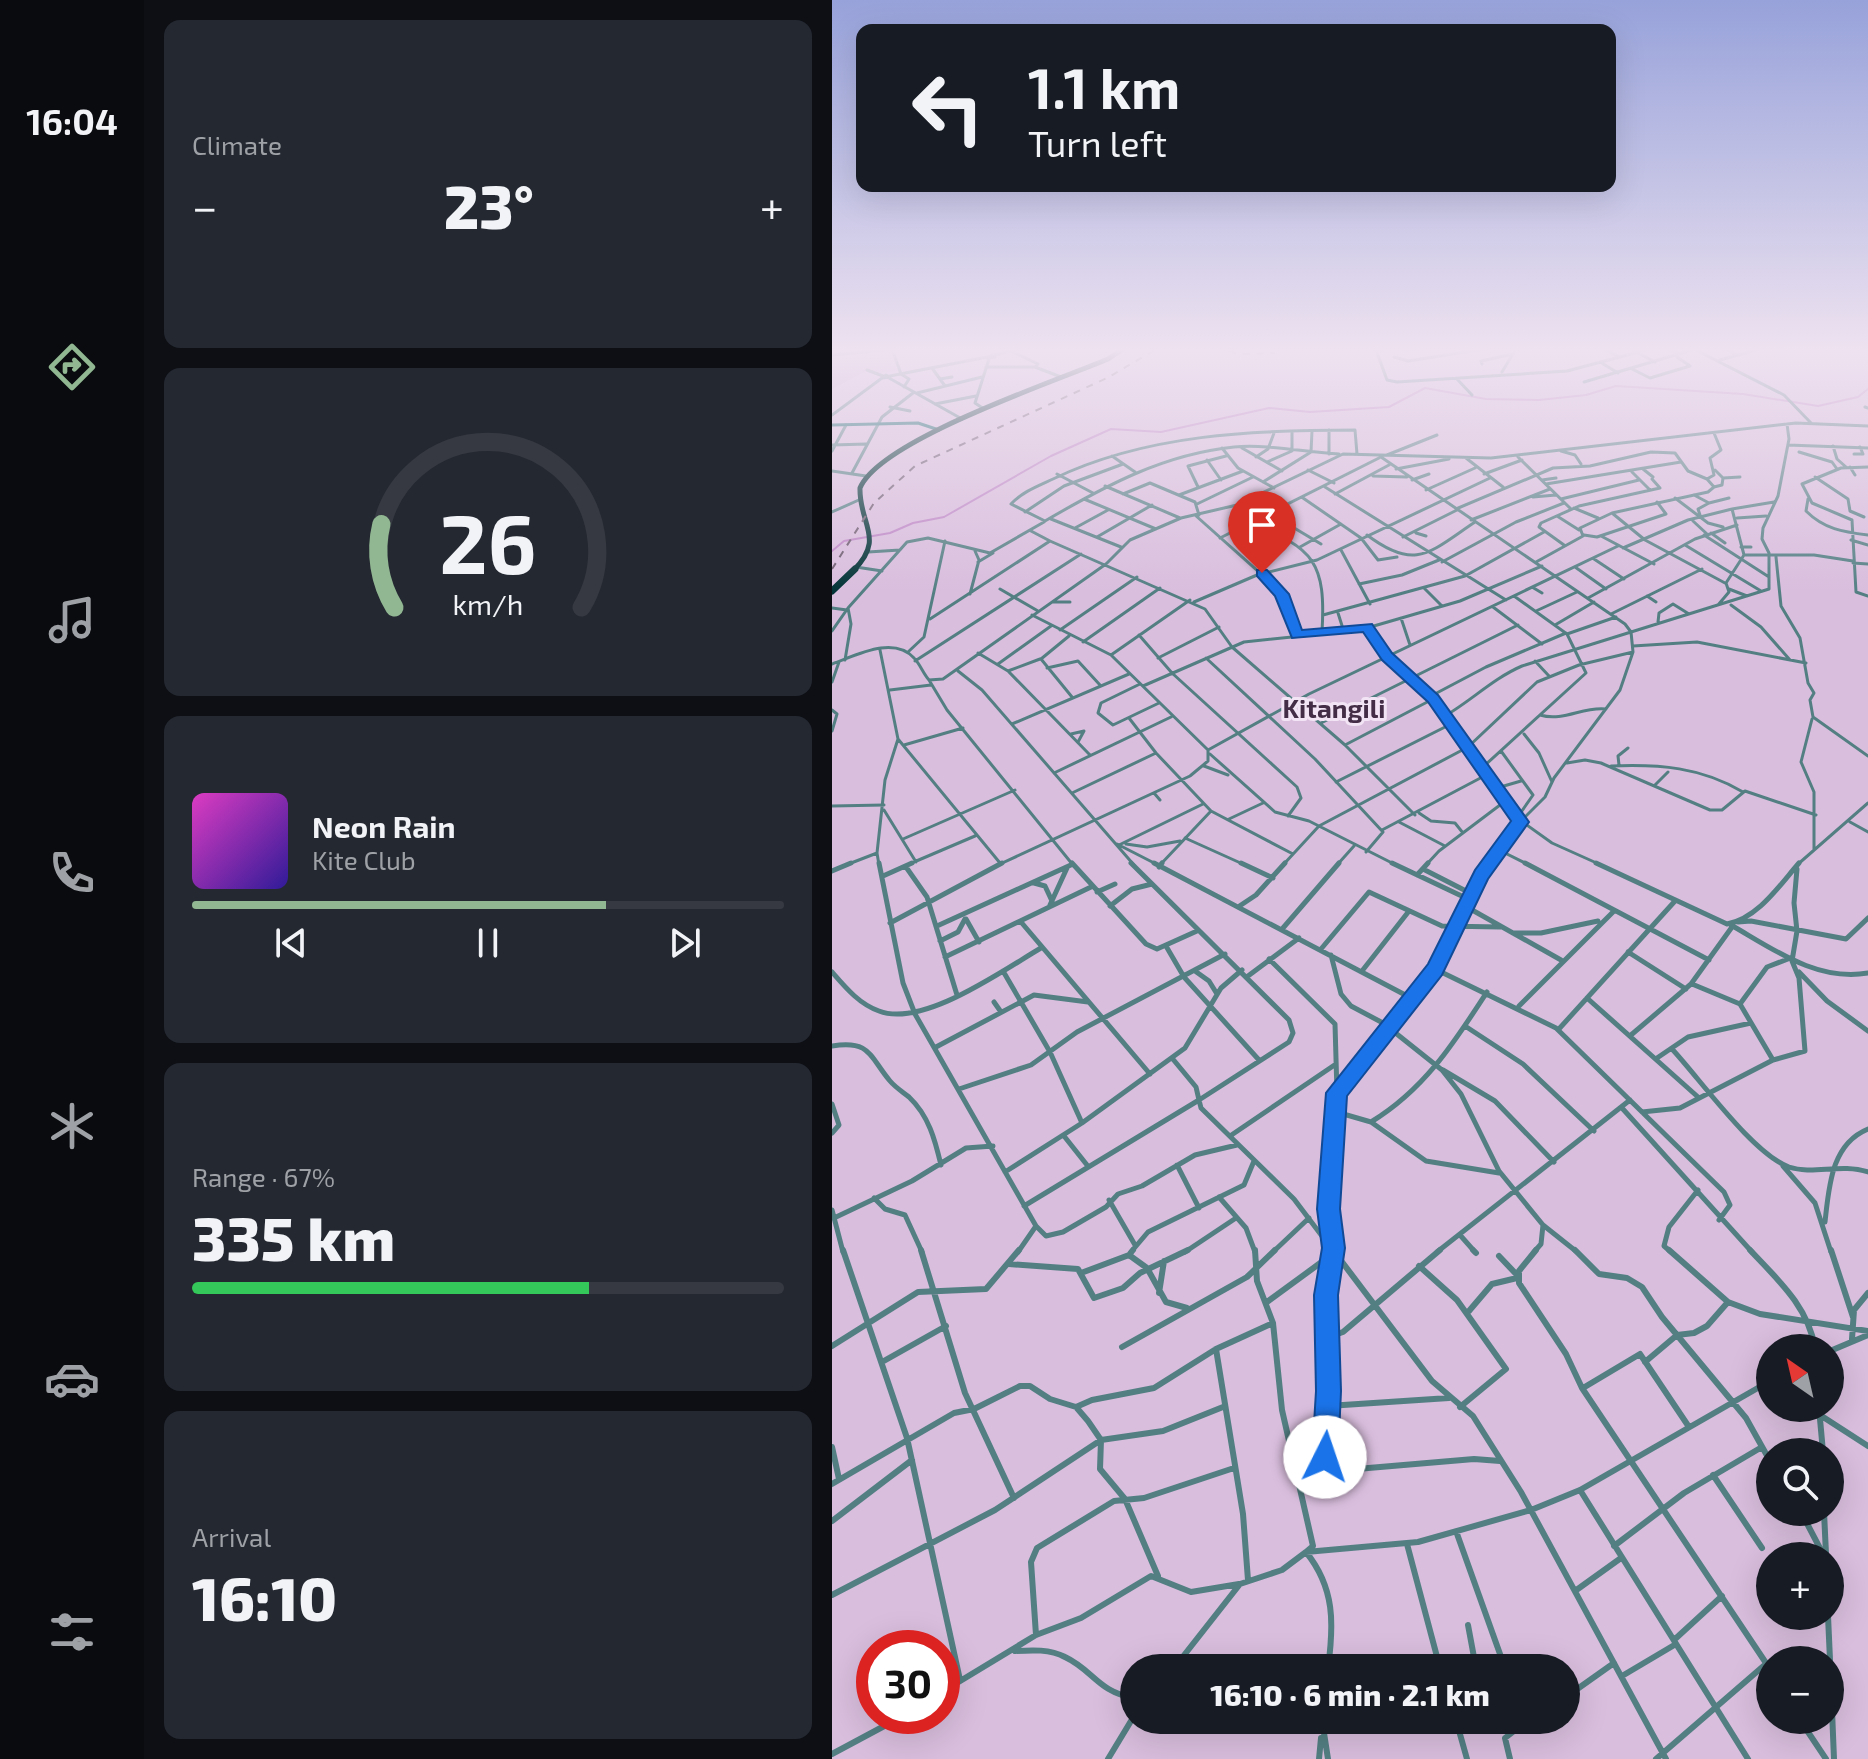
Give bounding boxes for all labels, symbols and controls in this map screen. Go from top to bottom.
text: 1.1 km [1028,53,1180,120]
icon: left [896,56,1000,160]
text: 16:04 [26,99,118,142]
text: Turn left [1028,121,1167,164]
text: Climate [192,129,282,160]
text: 23° [444,169,534,241]
text: − [192,179,218,232]
text: + [760,179,784,232]
icon: directions [44,339,100,395]
text: 26 [439,490,537,590]
pin [1228,491,1296,573]
icon: arrive [1240,503,1284,547]
text: km/h [453,586,523,621]
icon: music [44,592,100,648]
district label: Kitangili [1283,692,1385,723]
text: Neon Rain [312,808,456,844]
text: Kite Club [312,844,416,875]
icon: phone [44,845,100,901]
icon: previous [269,921,313,965]
icon: pause [466,921,510,965]
icon: next [663,921,707,965]
icon: climate [44,1098,100,1154]
text: Range · 67% [192,1161,335,1192]
text: 335 km [192,1201,395,1273]
north arrow [1756,1334,1844,1422]
map controls [1756,1334,1844,1734]
icon: car [44,1351,100,1407]
position arrow [1283,1415,1367,1499]
button: search [1756,1438,1844,1526]
text: Arrival [192,1521,271,1552]
button: + [1756,1542,1844,1630]
text: 16:10 [192,1561,337,1633]
icon: filters [44,1604,100,1660]
speed limit sign: 30 [856,1630,960,1734]
button: − [1756,1646,1844,1734]
text: 16:10 · 6 min · 2.1 km [1210,1676,1490,1712]

